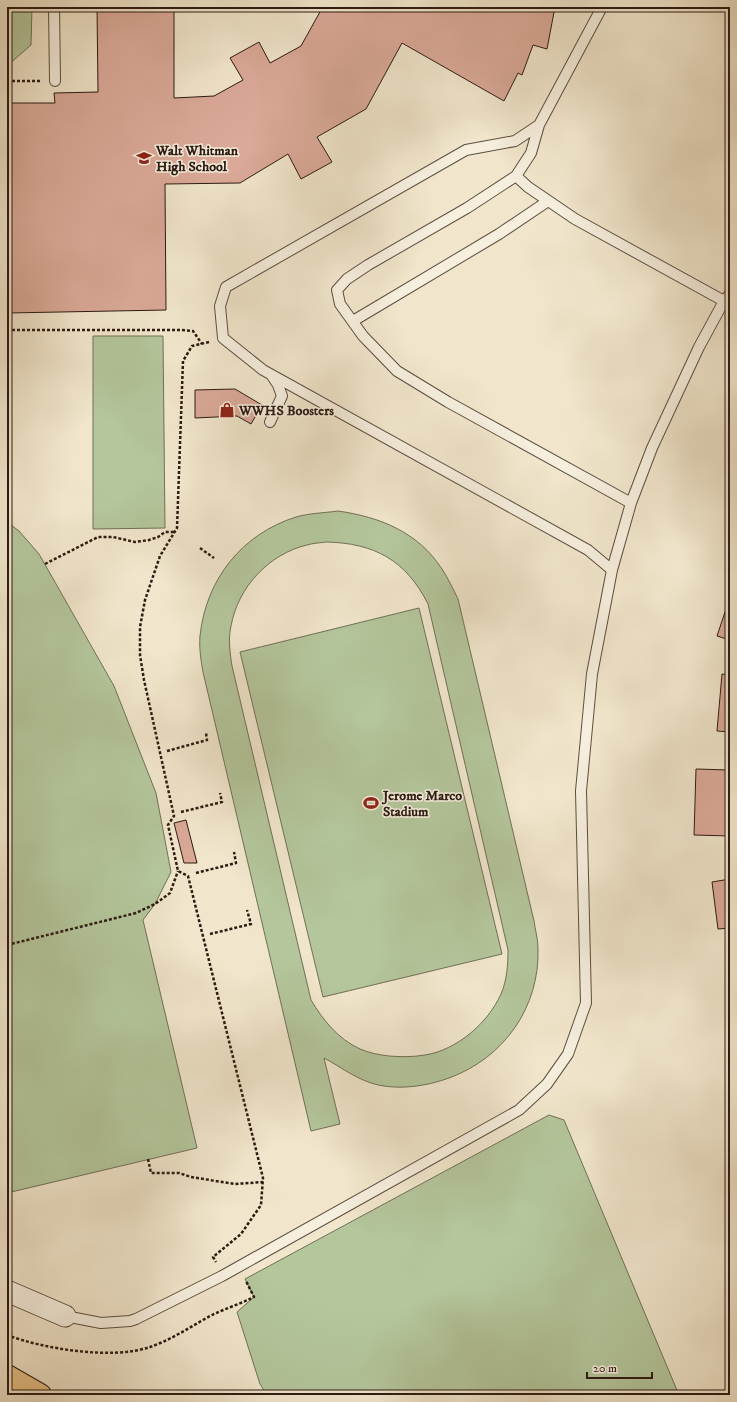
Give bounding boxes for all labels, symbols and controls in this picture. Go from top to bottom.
place label: Walt Whitman High School [155,142,239,176]
school or university icon: Walt Whitman High School [135,149,153,167]
shop icon: WWHS Boosters [218,401,236,419]
place label: WWHS Boosters [238,402,334,420]
place label: Jerome Marco Stadium [381,787,462,821]
sports icon: Jerome Marco Stadium [362,794,380,812]
scale bar [587,1354,652,1380]
text: 20 m [593,1361,617,1376]

